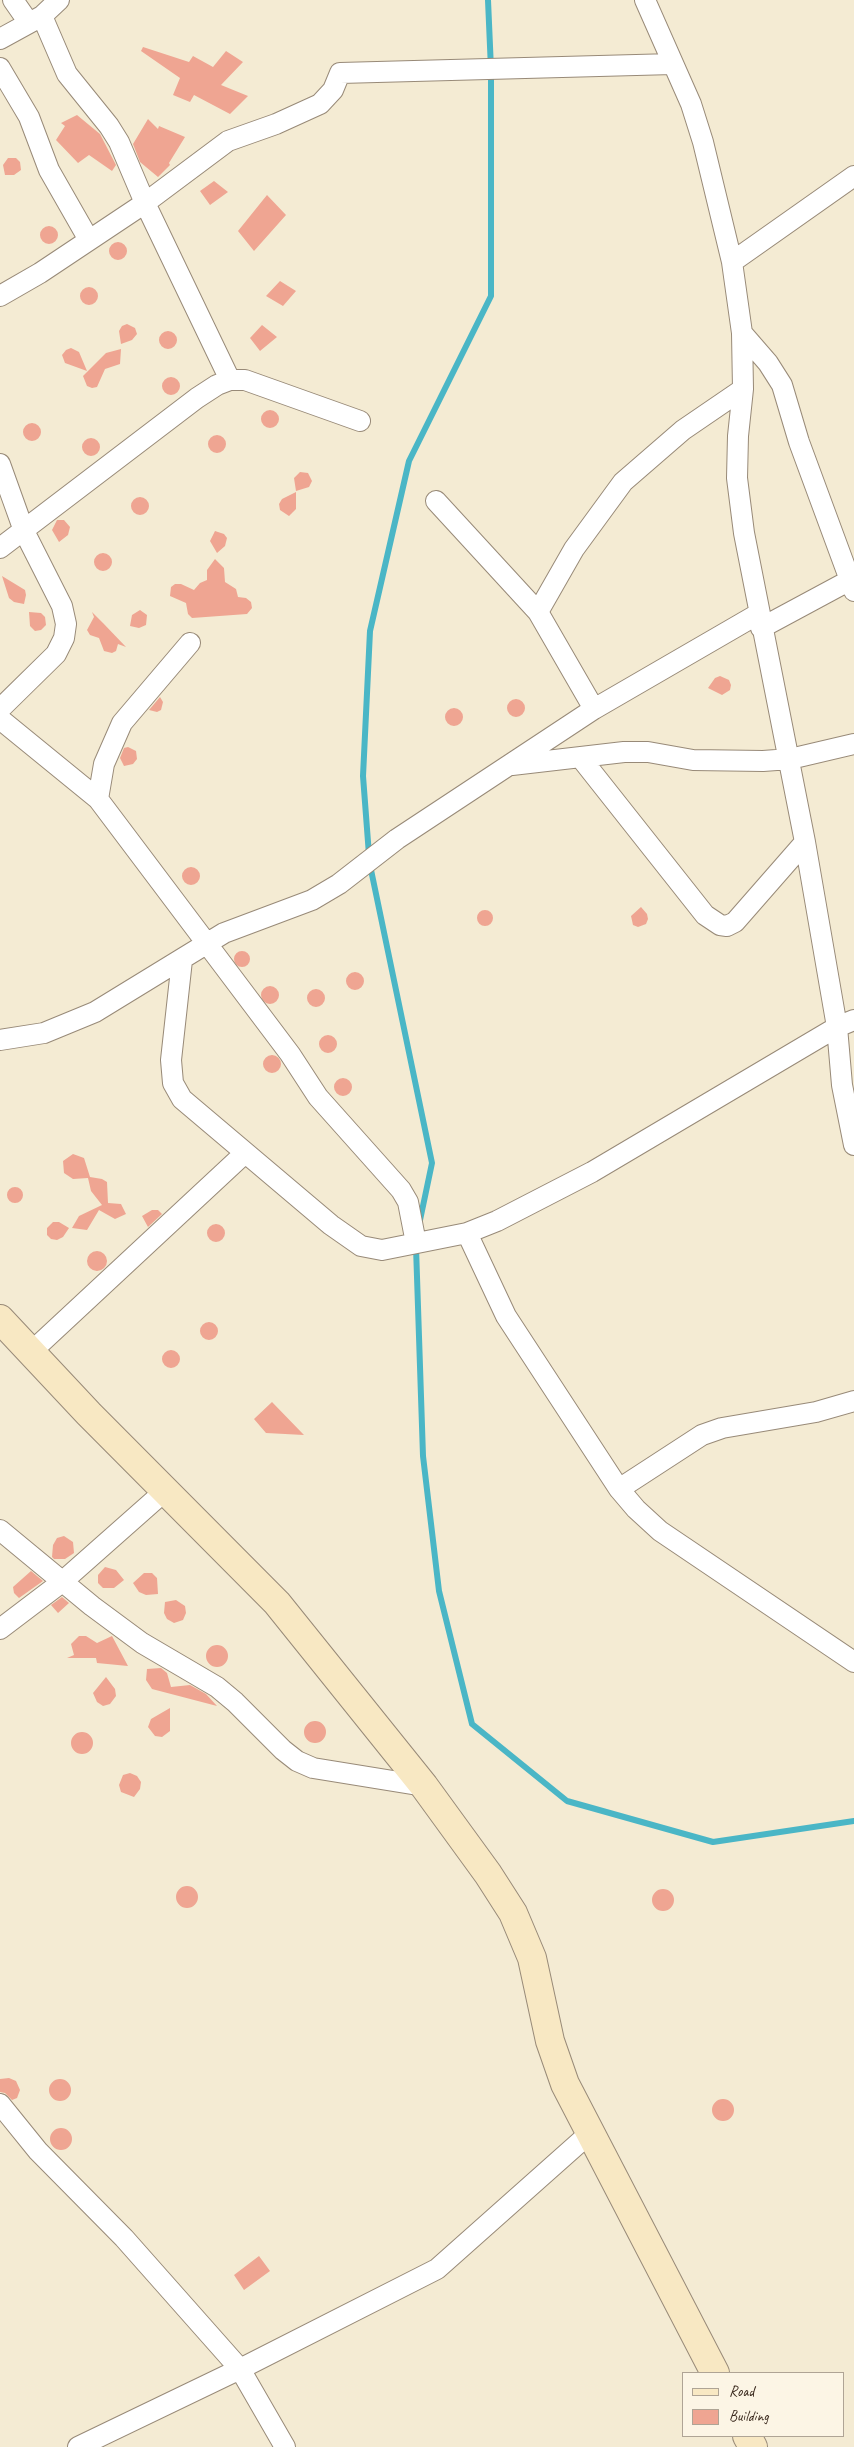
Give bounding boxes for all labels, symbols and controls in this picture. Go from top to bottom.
legend [682,2372,844,2437]
text: Road [729,2382,754,2401]
text: Building [729,2407,768,2426]

